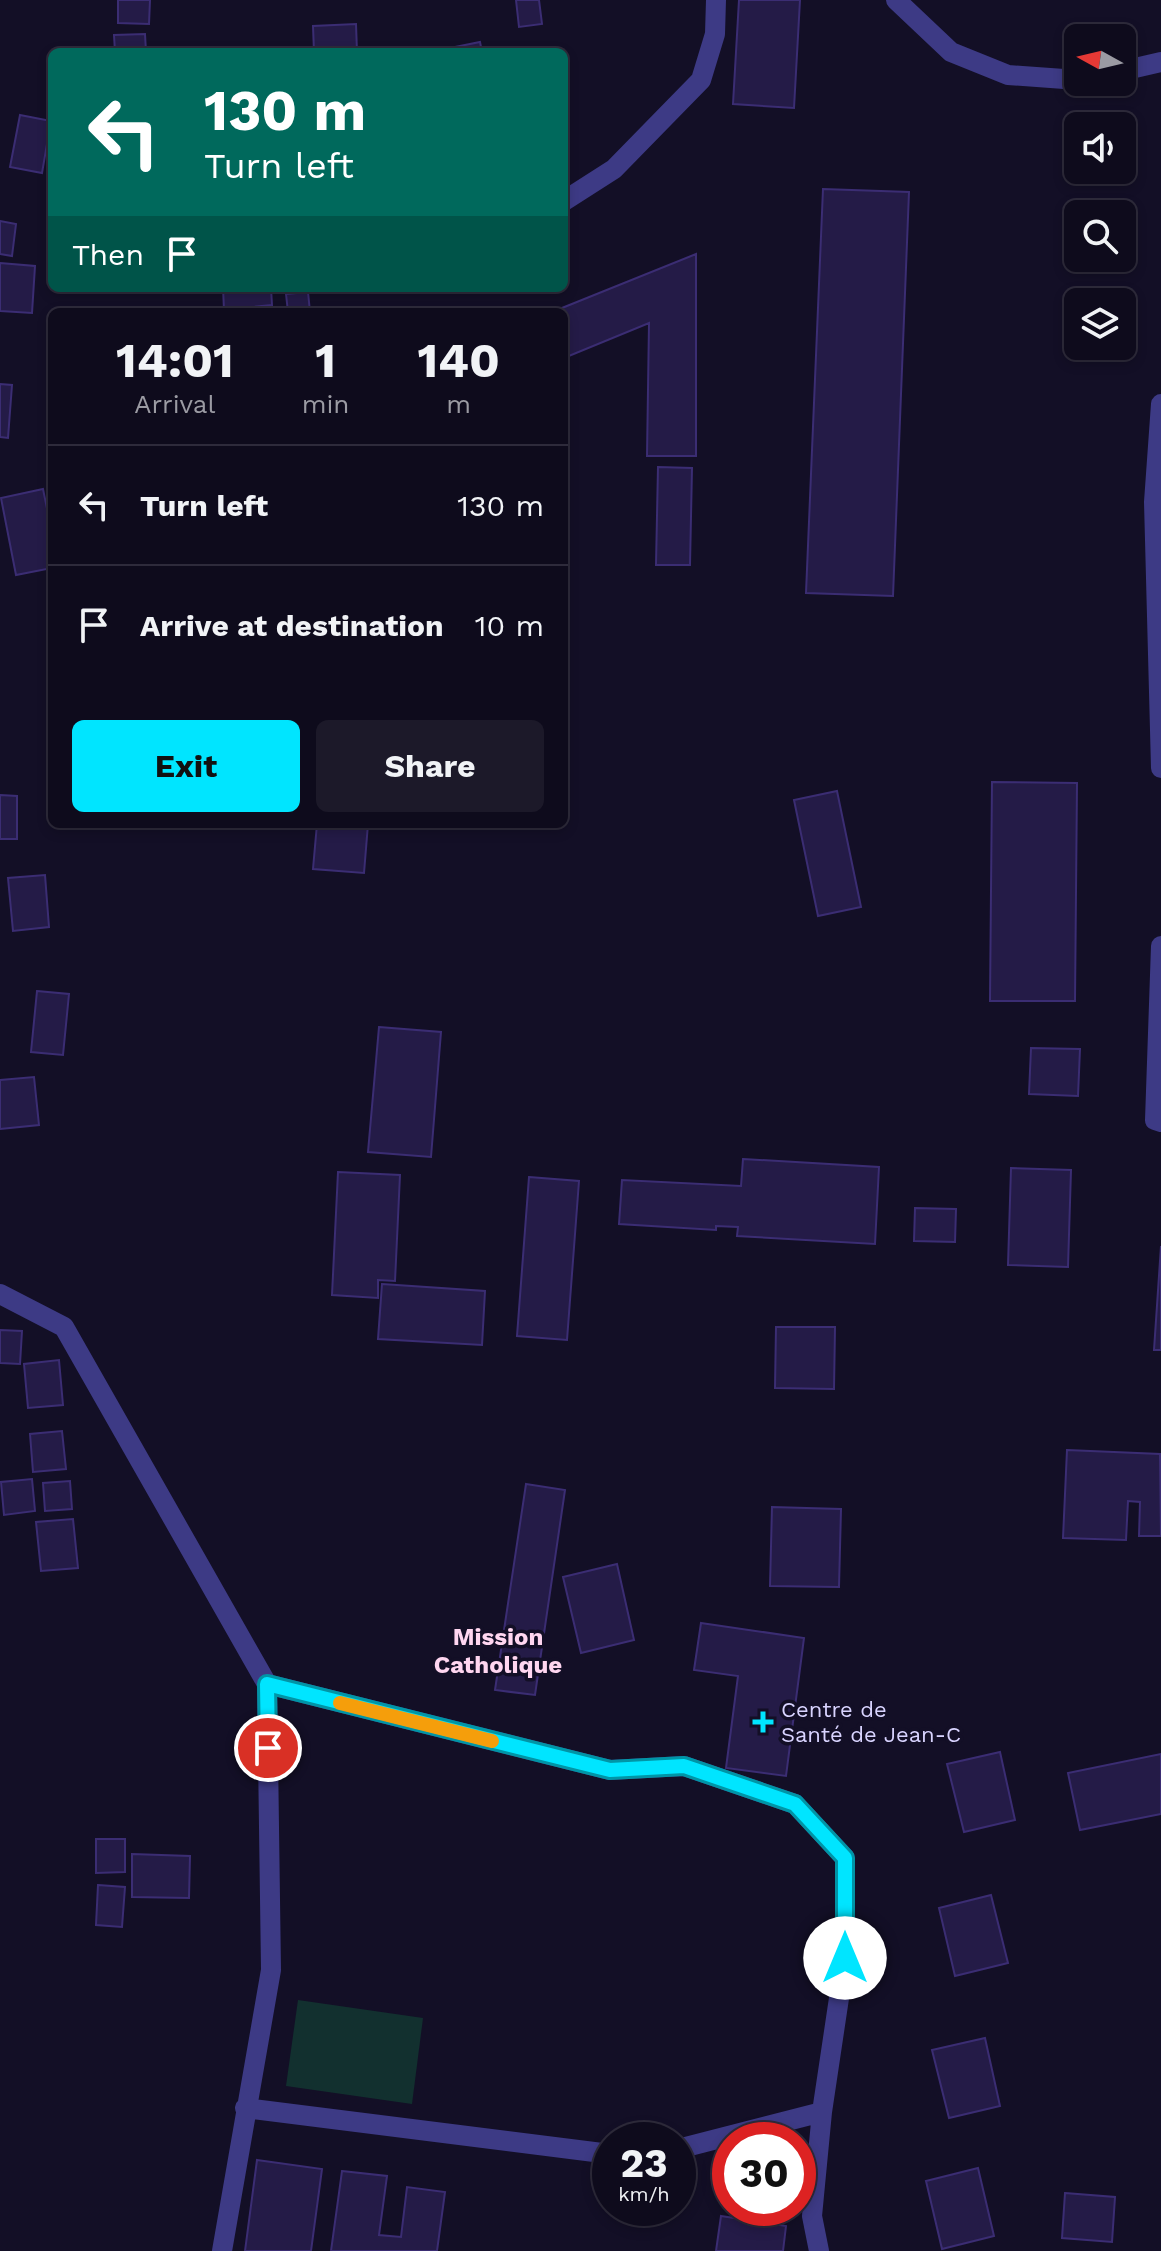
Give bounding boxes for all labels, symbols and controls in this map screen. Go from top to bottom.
north arrow [1064,24,1136,96]
map controls [1064,24,1136,360]
text: 130 m [204,78,366,144]
icon: left [72,80,176,184]
button: sound [1064,112,1136,184]
text: Turn left [204,145,354,187]
button: search [1064,200,1136,272]
icon: arrive [160,232,204,276]
text: Then [72,237,144,272]
button: layers [1064,288,1136,360]
text: 14:01 [116,332,234,389]
text: 1 [315,332,336,389]
text: 140 [417,332,500,389]
text: Arrival [134,389,215,419]
text: min [302,389,349,419]
text: m [446,389,471,419]
icon: left [72,483,116,527]
text: Turn left [140,488,268,523]
text: 130 m [457,488,544,523]
icon: arrive [72,603,116,647]
text: Arrive at destination [140,608,444,643]
text: 10 m [475,608,544,643]
button: Exit [72,720,300,812]
button: Share [316,720,544,812]
district label: Mission Catholique [434,1623,562,1679]
place label: Centre de Santé de Jean-C [781,1697,961,1747]
marker: Centre de Santé de Jean-C [752,1711,774,1733]
pin [234,1714,302,1782]
icon: arrive [246,1726,290,1770]
position arrow [803,1916,887,2000]
speed limit sign: 30 [712,2122,816,2226]
text: 23 [620,2140,668,2187]
text: km/h [618,2182,670,2206]

